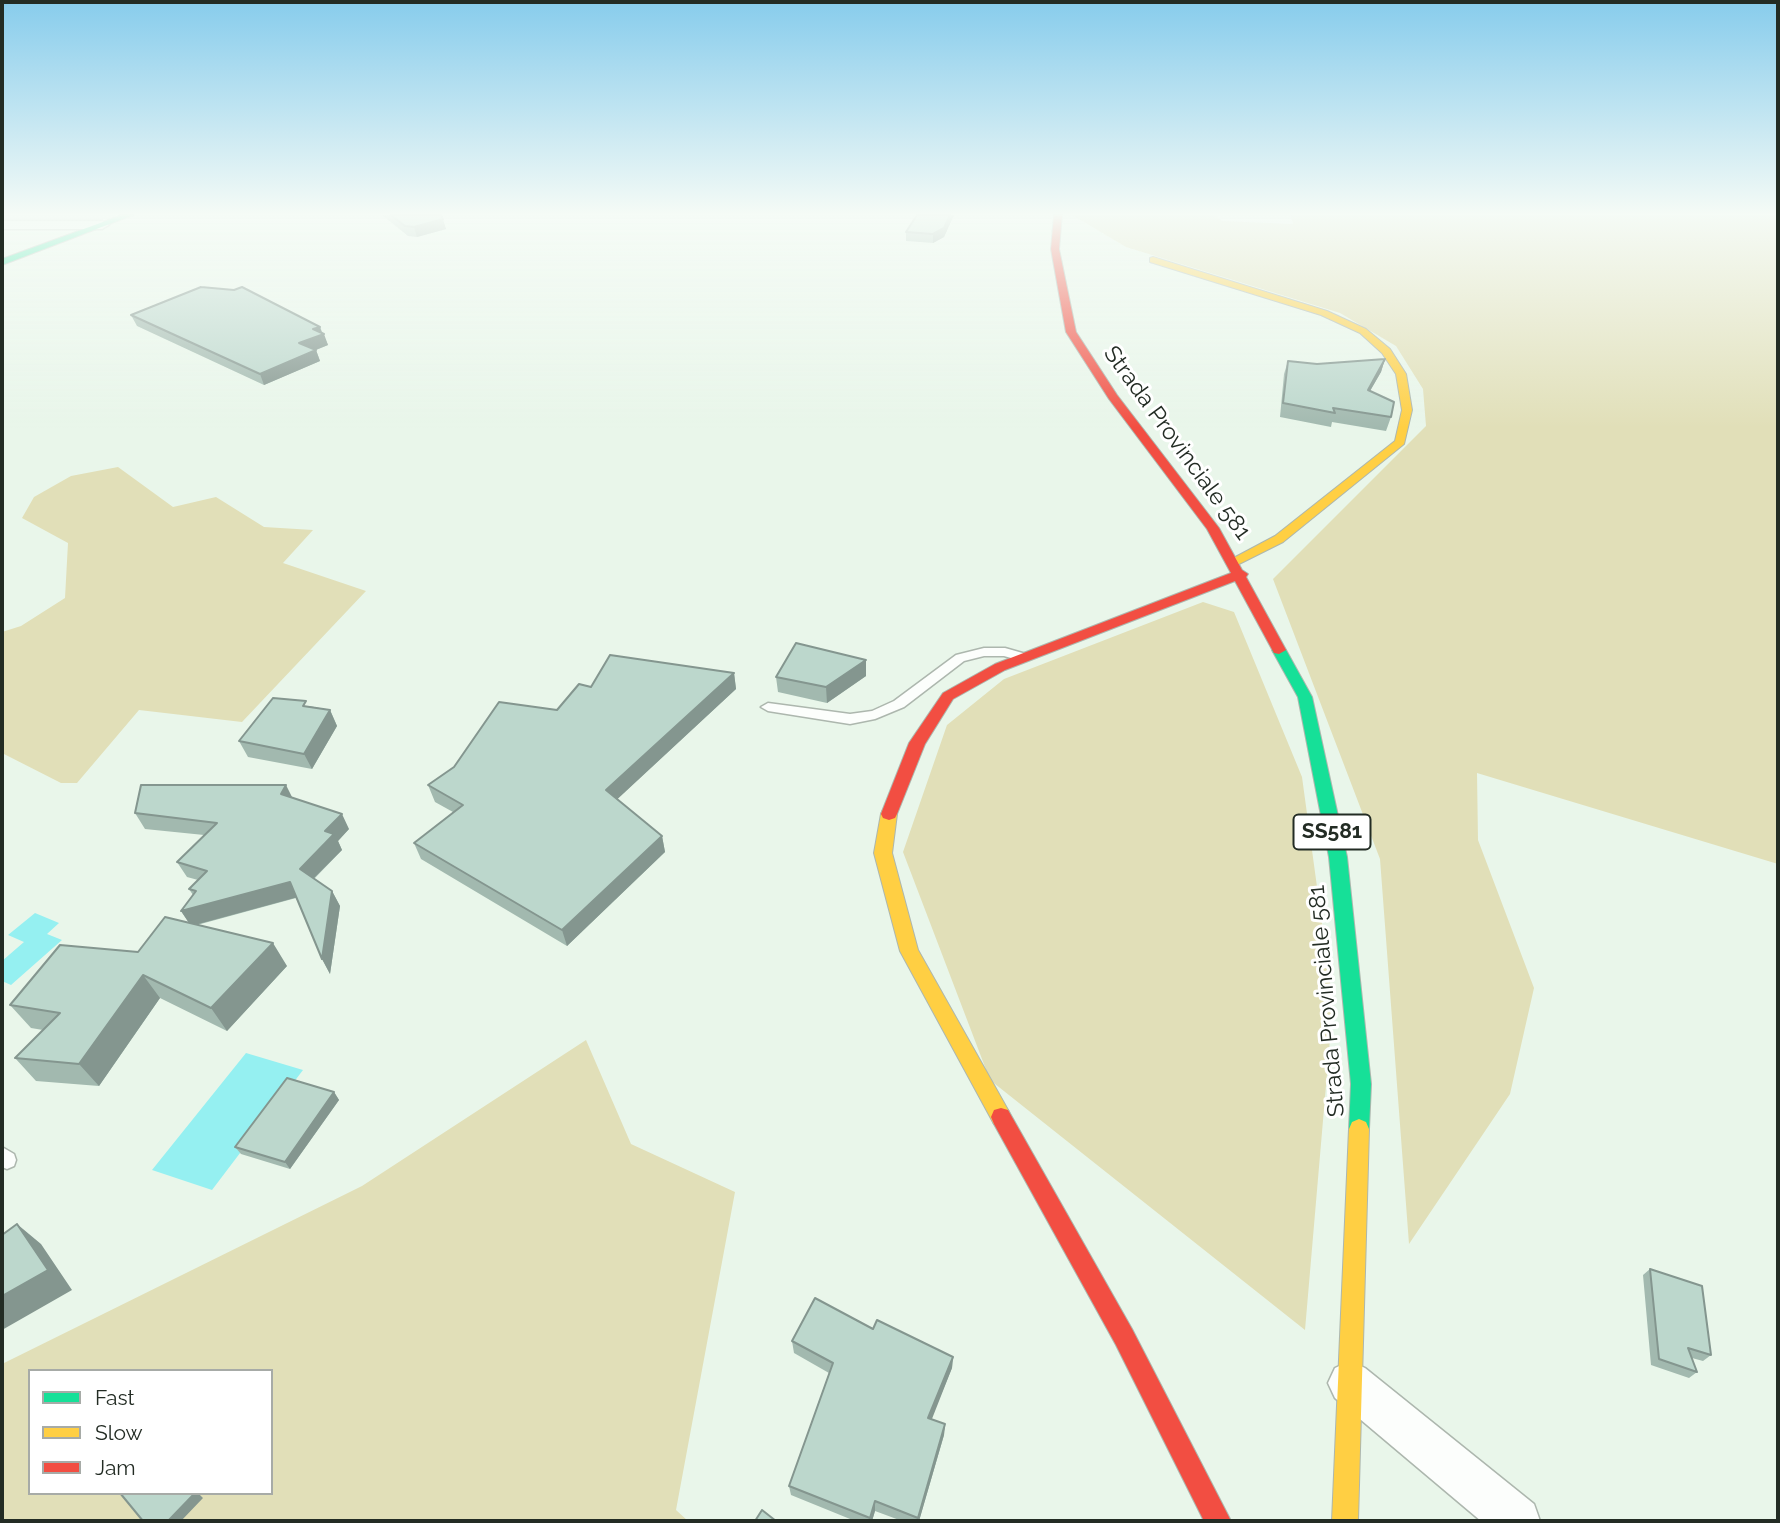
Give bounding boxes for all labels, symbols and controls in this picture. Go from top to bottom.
street label: Strada Provinciale 581 [1098,341,1256,545]
road number: SS581 [1294,814,1370,850]
street label: Strada Provinciale 581 [1303,884,1351,1118]
legend [28,1369,273,1495]
text: Fast [95,1385,135,1410]
text: Slow [95,1420,143,1445]
text: Jam [95,1455,136,1480]

